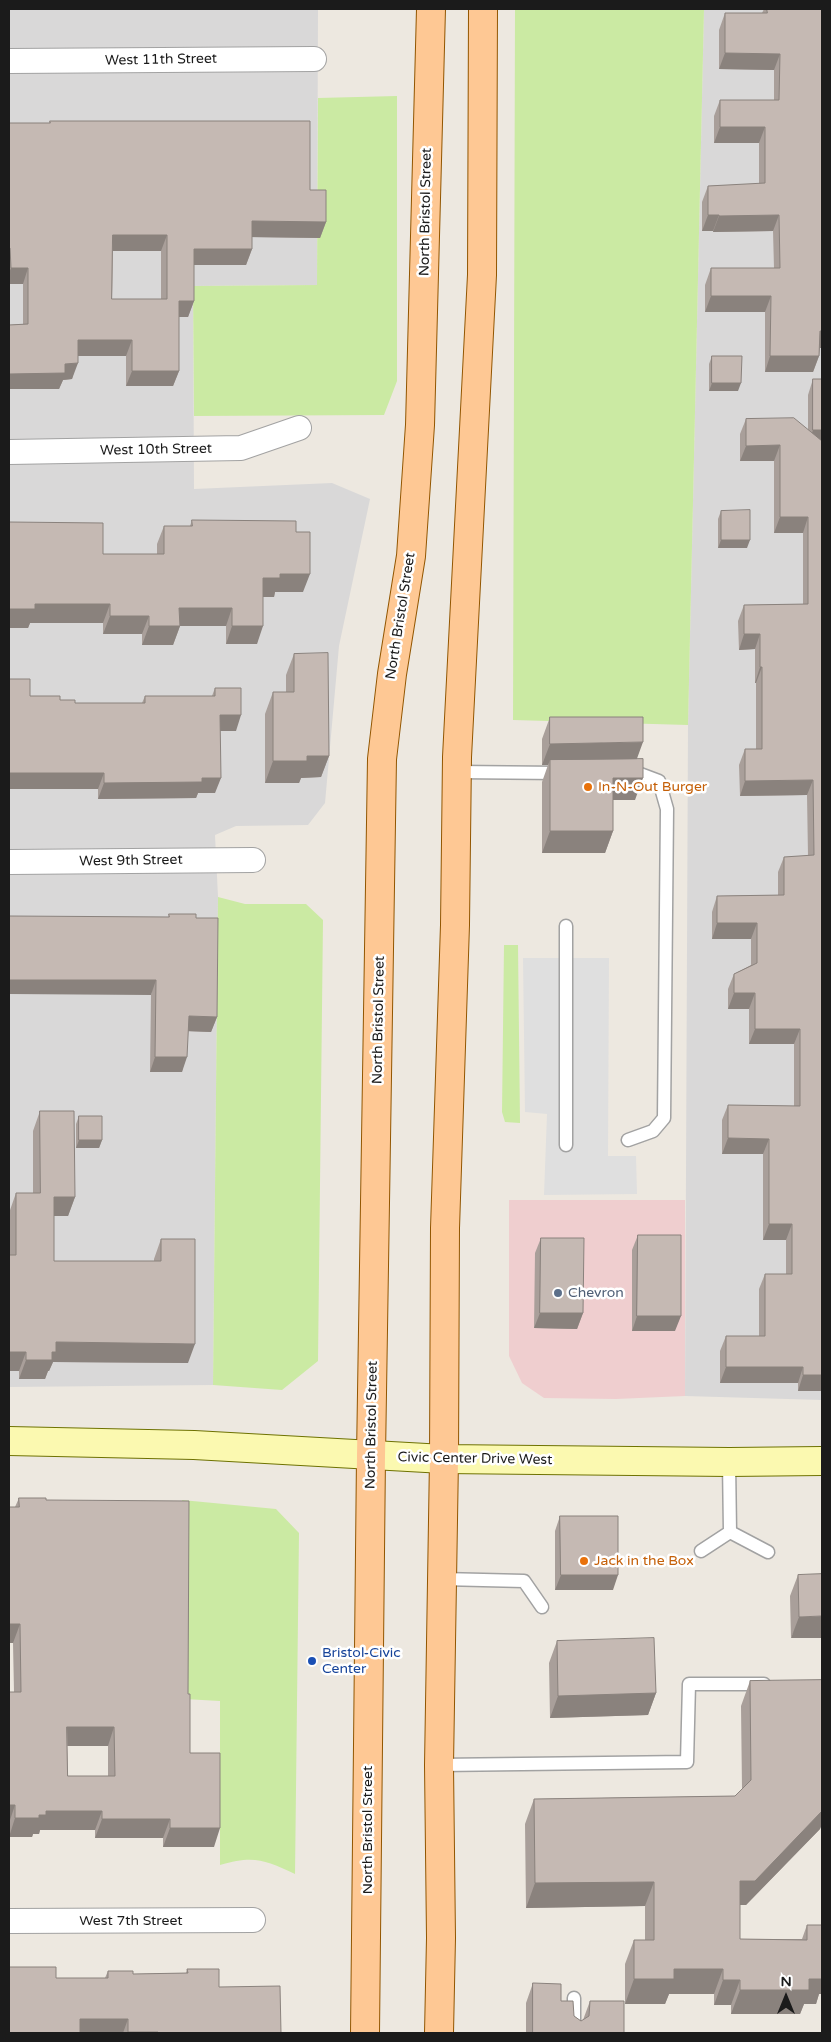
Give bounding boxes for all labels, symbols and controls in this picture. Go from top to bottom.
street label: West 11th Street [105,51,217,69]
street label: North Bristol Street [416,148,436,276]
street label: West 10th Street [100,441,212,459]
street label: North Bristol Street [383,551,419,681]
place label: In-N-Out Burger [598,779,707,795]
marker: In-N-Out Burger [582,781,594,793]
street label: West 9th Street [79,852,183,870]
street label: North Bristol Street [369,956,389,1084]
place label: Chevron [568,1285,624,1301]
marker: Chevron [552,1287,564,1299]
street label: North Bristol Street [362,1361,382,1489]
street label: Civic Center Drive West [397,1449,553,1469]
place label: Jack in the Box [594,1553,694,1569]
marker: Jack in the Box [578,1555,590,1567]
place label: Bristol-Civic Center [322,1645,401,1678]
marker: Bristol-Civic Center [306,1655,318,1667]
street label: North Bristol Street [360,1766,376,1894]
street label: West 7th Street [79,1913,183,1929]
north arrow [761,1972,811,2022]
text: N [780,1973,792,1990]

